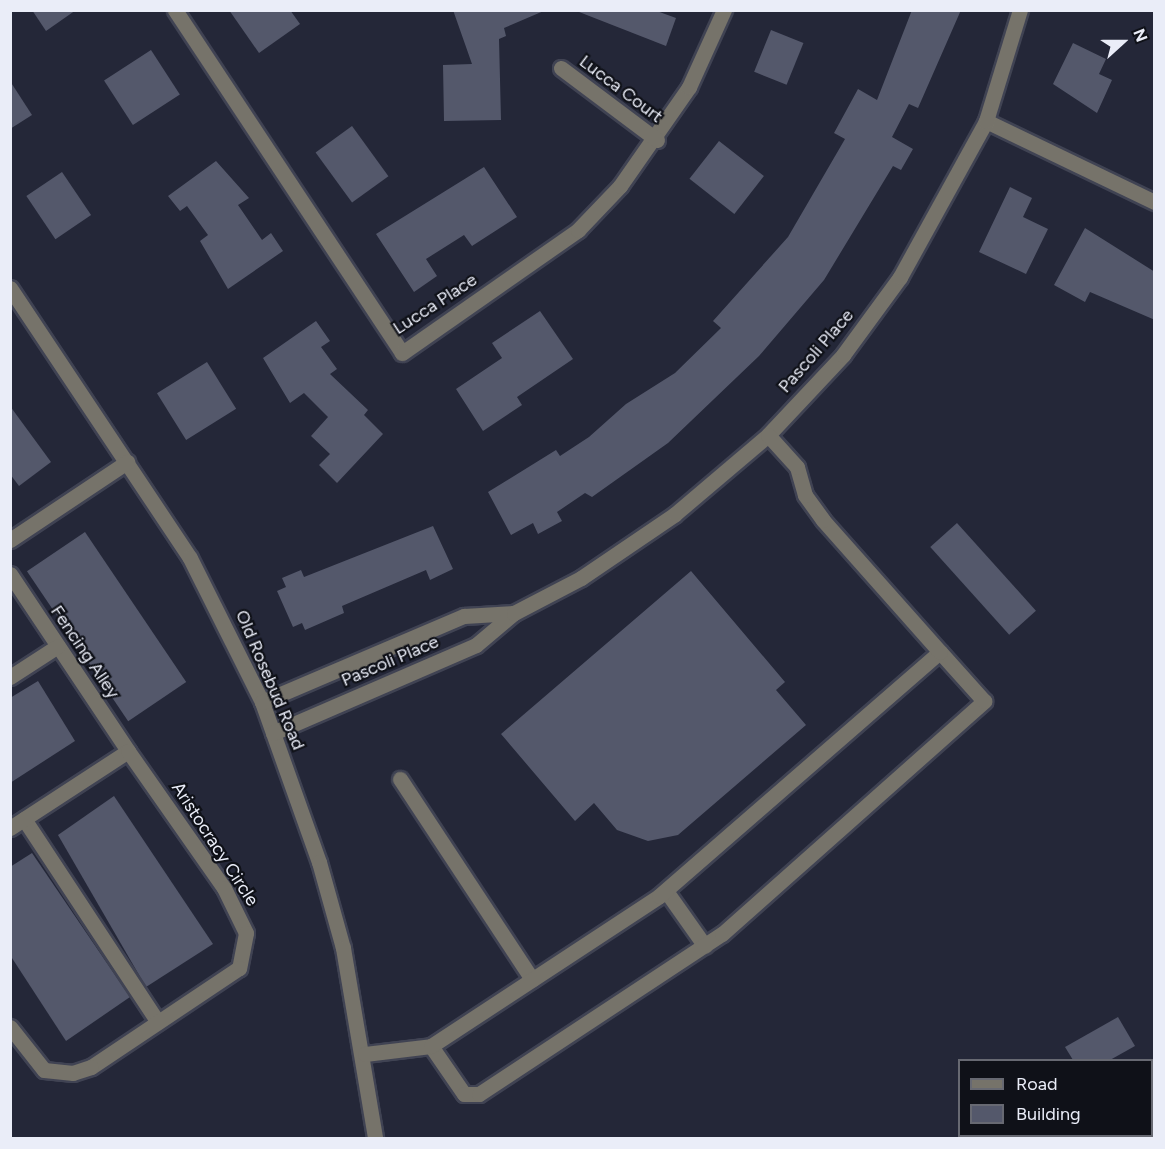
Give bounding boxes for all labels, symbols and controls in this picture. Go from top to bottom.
north arrow [1093,12,1153,72]
text: N [1129,26,1151,45]
street label: Lucca Court [575,51,667,127]
street label: Lucca Place [389,269,481,339]
street label: Pascoli Place [774,305,858,397]
street label: Fencing Alley [46,601,124,703]
street label: Old Rosebud Road [231,607,309,753]
street label: Pascoli Place [338,631,442,691]
street label: Aristocracy Circle [167,778,263,910]
legend [958,1059,1153,1137]
text: Road [1016,1073,1057,1095]
text: Building [1016,1103,1081,1125]

